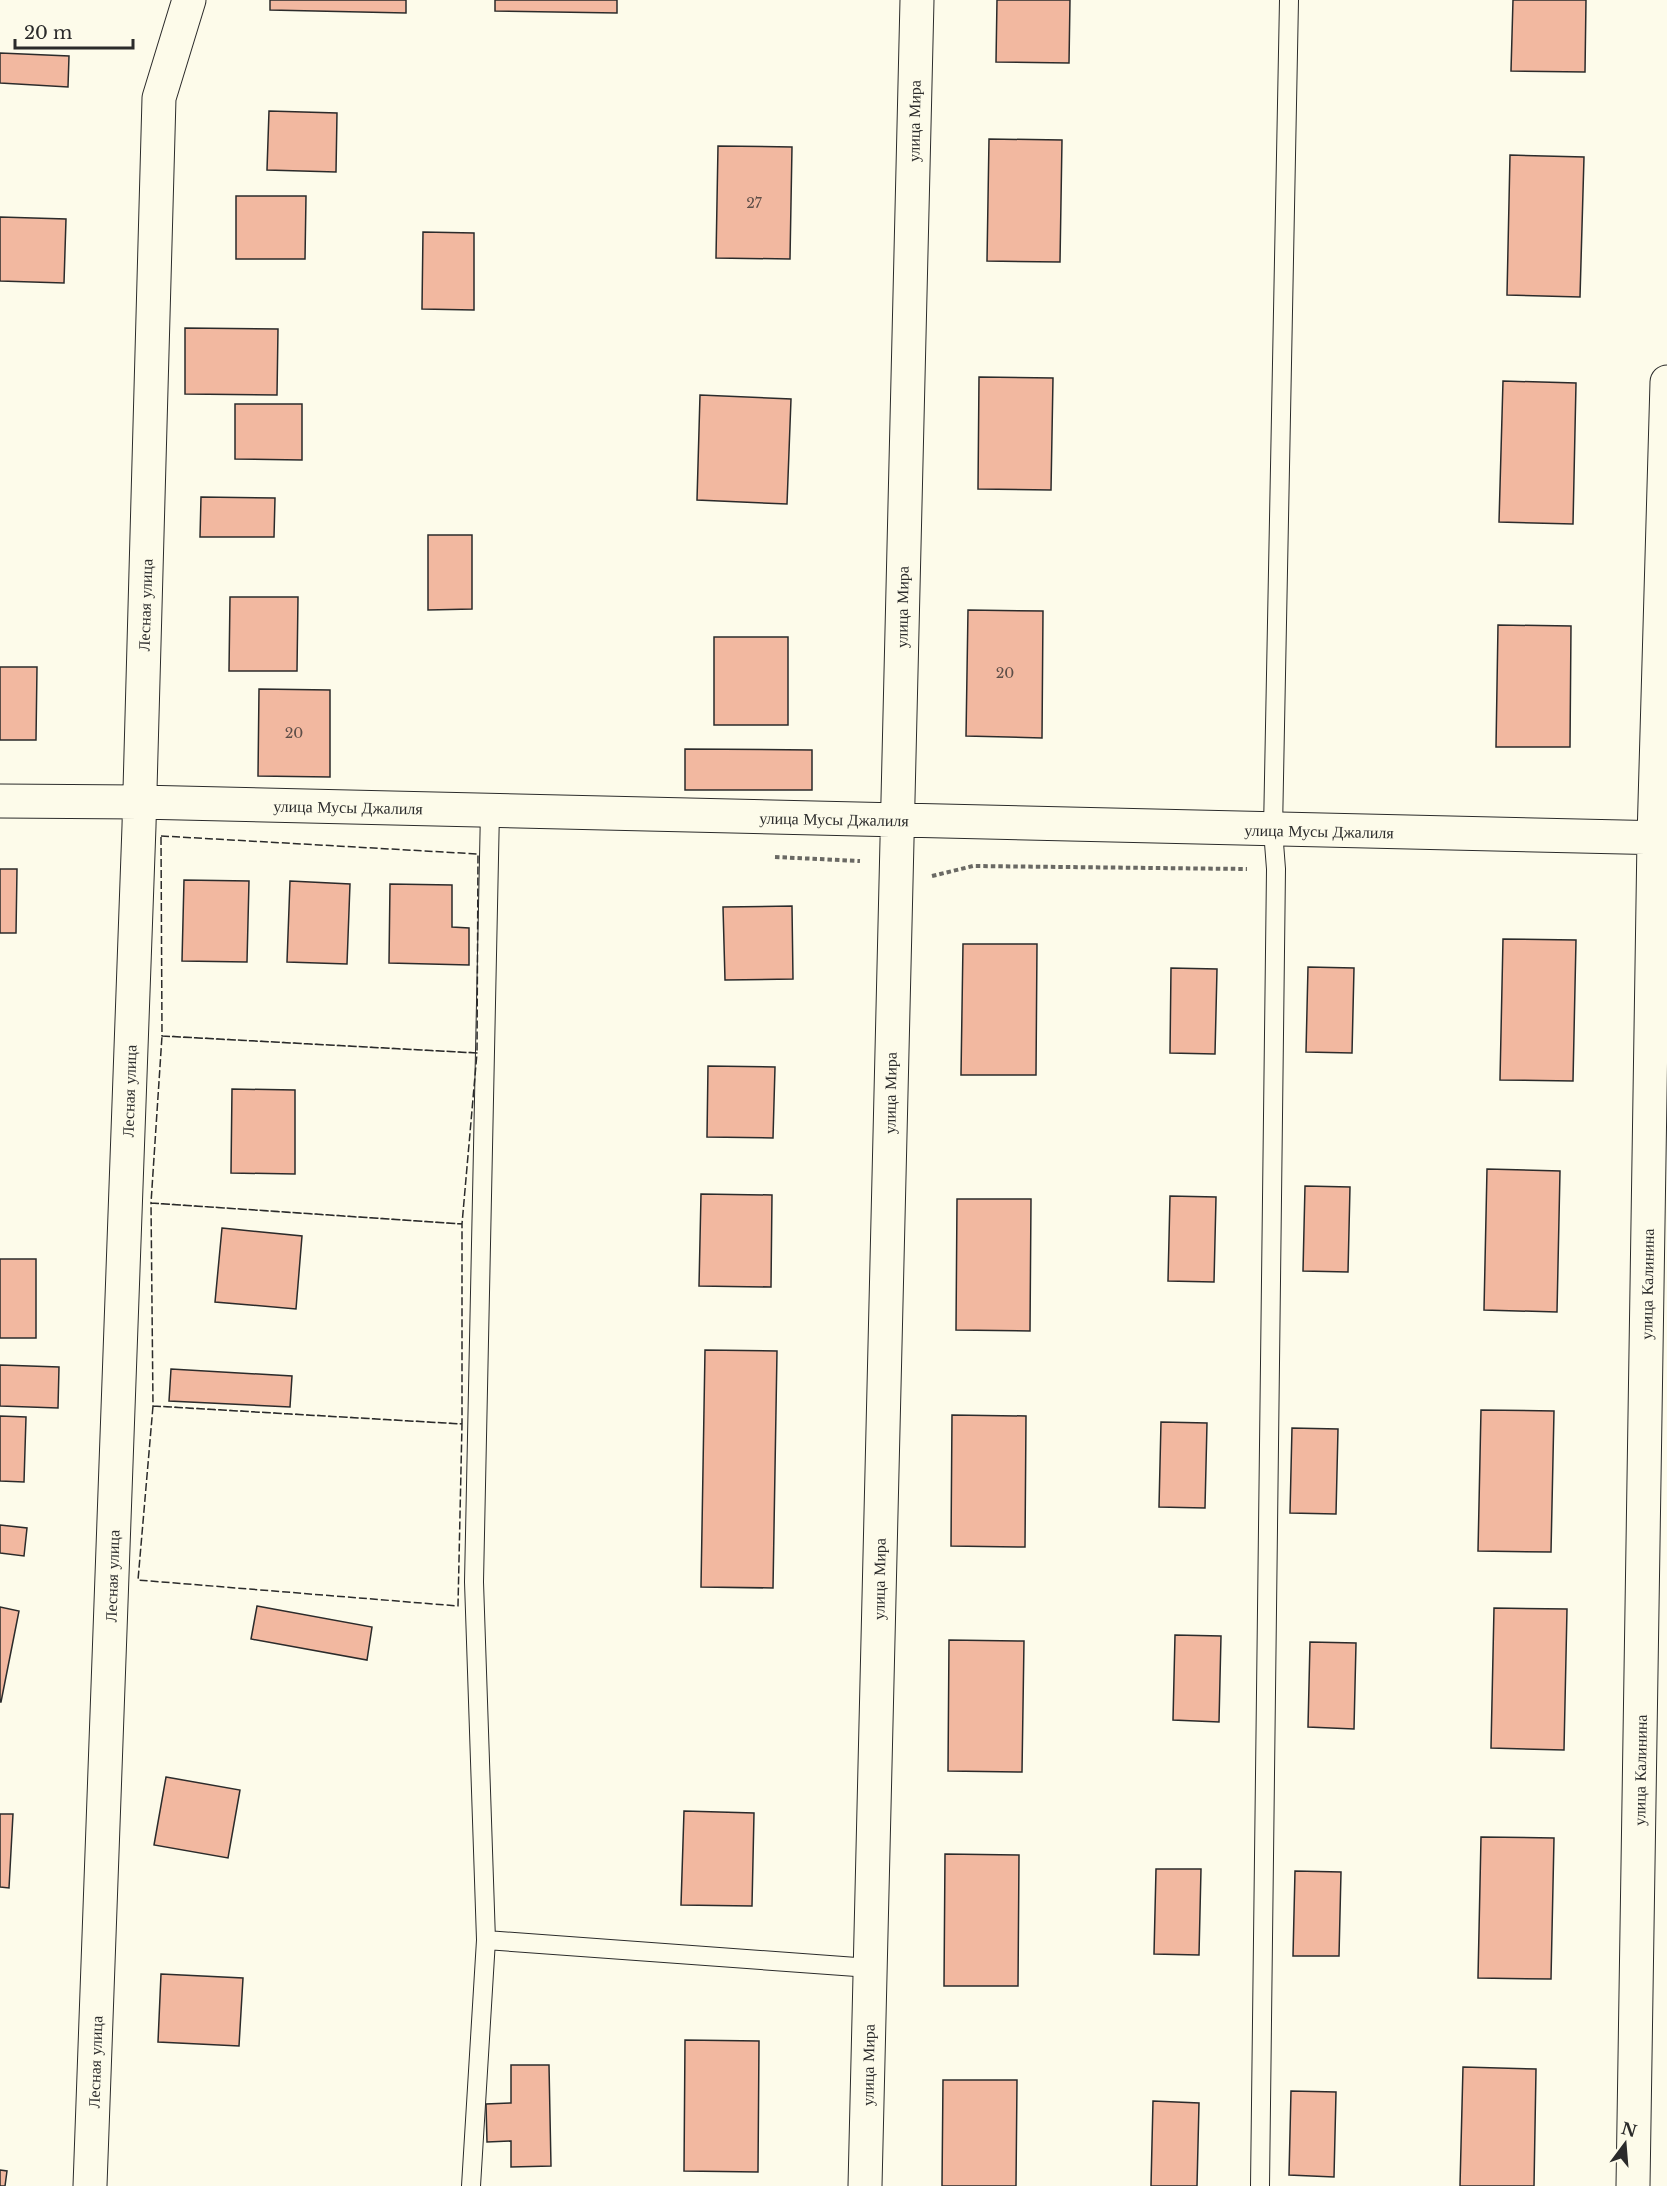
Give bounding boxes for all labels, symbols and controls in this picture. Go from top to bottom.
scale bar [15,12,134,50]
text: 20 m [24,22,72,44]
street label: улица Мира [903,80,925,162]
house number: 27 [746,194,763,212]
street label: Лесная улица [133,558,157,652]
street label: улица Мира [891,566,913,648]
house number: 20 [996,664,1014,682]
house number: 20 [285,724,303,742]
street label: улица Мусы Джалиля [273,796,424,818]
street label: улица Мусы Джалиля [759,808,910,830]
street label: улица Мусы Джалиля [1244,820,1395,842]
street label: Лесная улица [117,1044,141,1138]
street label: улица Мира [879,1052,901,1134]
street label: улица Калинина [1636,1228,1658,1340]
street label: Лесная улица [100,1529,124,1623]
street label: улица Мира [868,1538,890,1620]
street label: улица Калинина [1629,1714,1651,1826]
street label: Лесная улица [83,2015,107,2109]
street label: улица Мира [857,2024,879,2106]
north arrow [1595,2114,1655,2174]
text: N [1619,2118,1639,2141]

